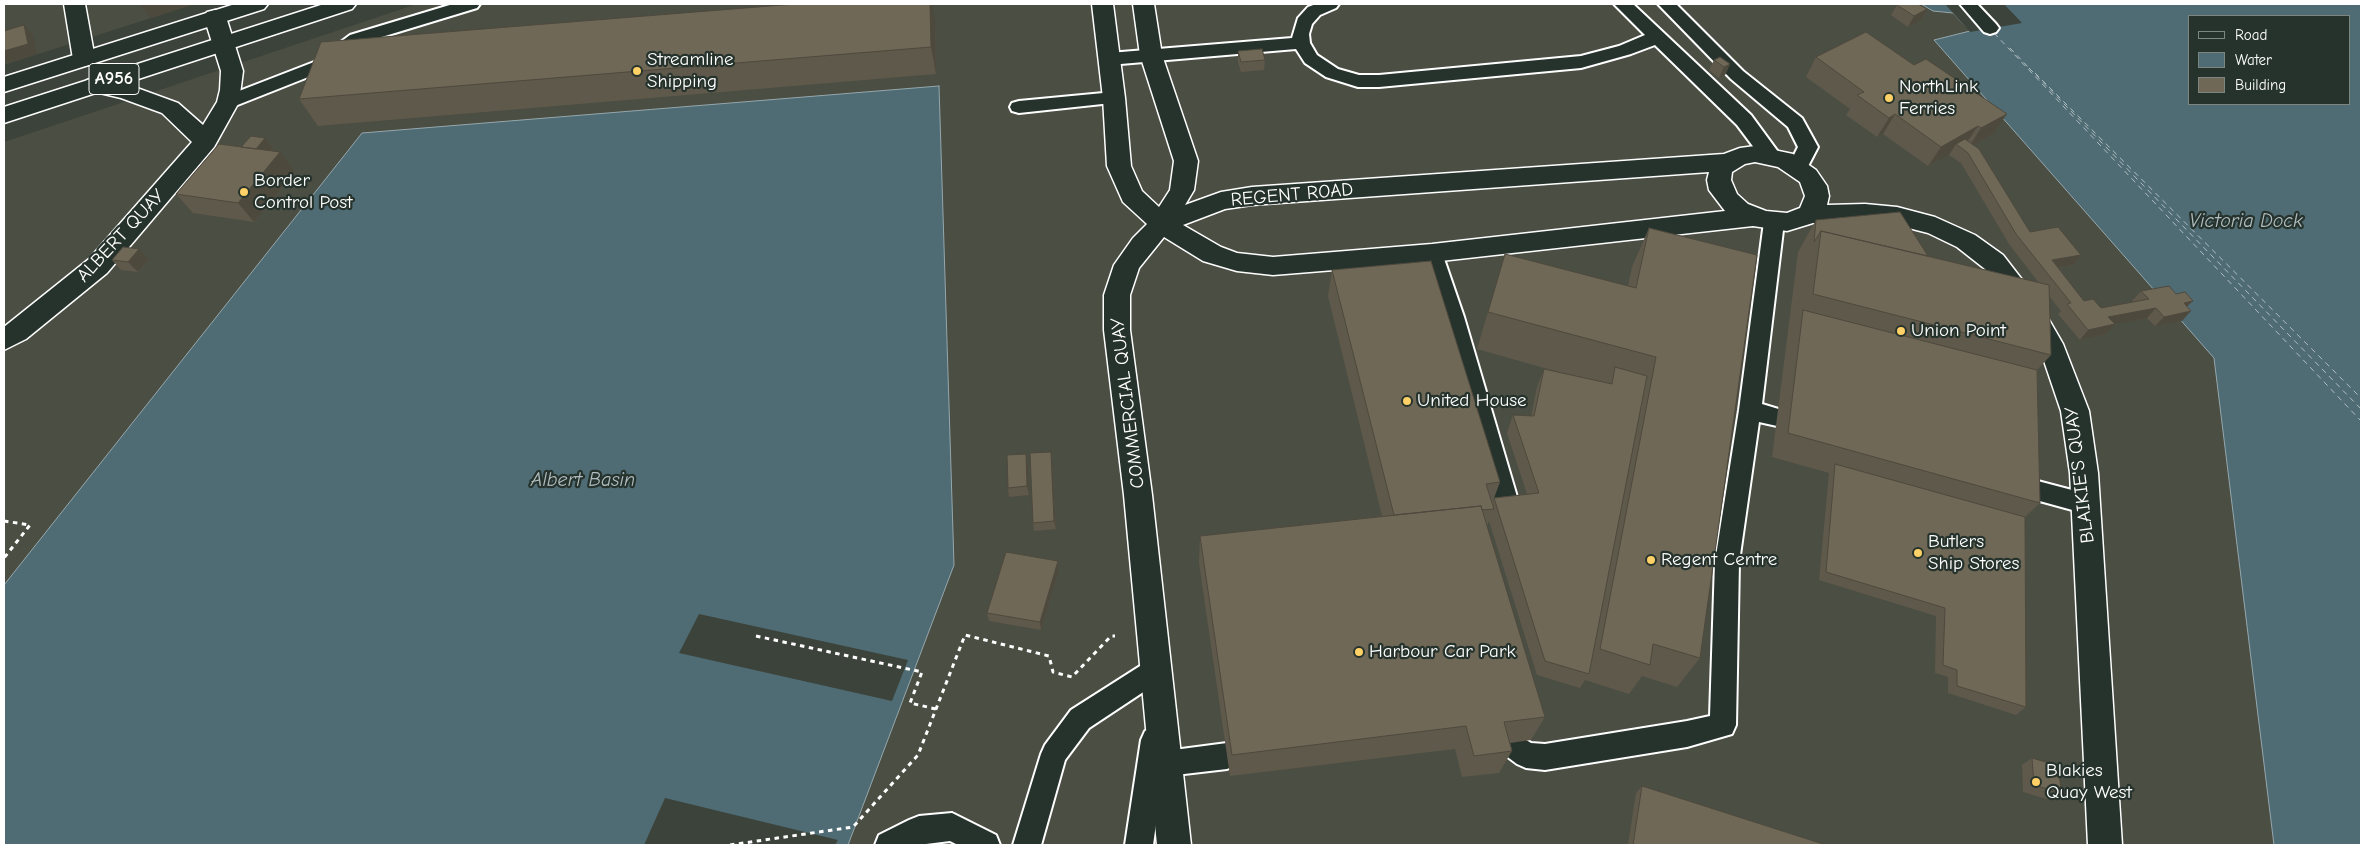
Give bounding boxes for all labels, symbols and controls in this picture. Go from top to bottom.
legend [2188,15,2350,105]
text: Road [2235,26,2267,44]
place label: Streamline Shipping [647,49,734,93]
text: Water [2235,51,2272,69]
road number: A956 [89,64,139,95]
marker: Streamline Shipping [631,65,643,77]
place label: NorthLink Ferries [1899,76,1978,120]
text: Building [2235,76,2286,94]
marker: NorthLink Ferries [1883,92,1895,104]
place label: Border Control Post [254,170,353,214]
street label: REGENT ROAD [1230,178,1354,212]
street label: ALBERT QUAY [72,185,170,287]
marker: Border Control Post [238,186,250,198]
water label: Victoria Dock [2189,209,2303,233]
street label: COMMERCIAL QUAY [1106,316,1150,490]
place label: Union Point [1911,320,2006,342]
marker: Union Point [1895,325,1907,337]
place label: United House [1417,390,1527,412]
marker: United House [1401,395,1413,407]
street label: BLAIKIE'S QUAY [2060,405,2100,545]
water label: Albert Basin [531,468,635,492]
place label: Butlers Ship Stores [1928,531,2019,575]
marker: Butlers Ship Stores [1912,547,1924,559]
place label: Regent Centre [1661,549,1777,571]
marker: Regent Centre [1645,554,1657,566]
place label: Harbour Car Park [1369,641,1516,663]
marker: Harbour Car Park [1353,646,1365,658]
place label: Blakies Quay West [2046,760,2132,804]
marker: Blakies Quay West [2030,776,2042,788]

